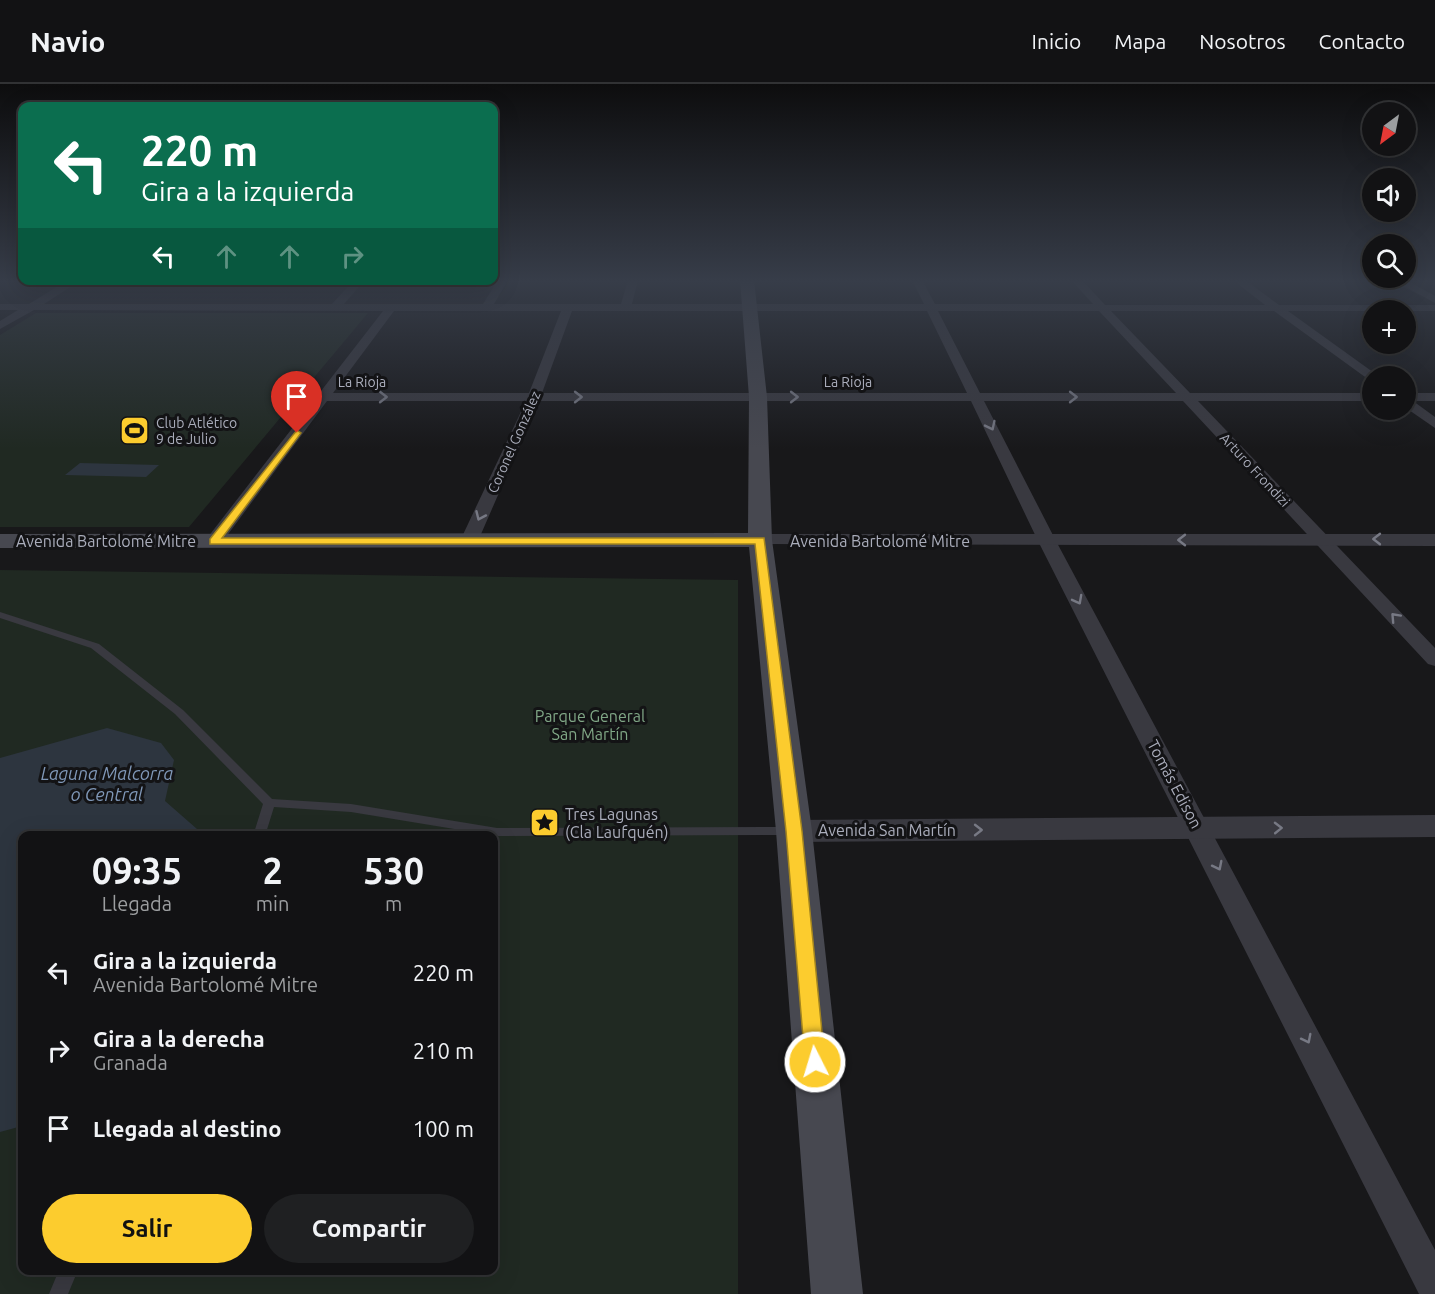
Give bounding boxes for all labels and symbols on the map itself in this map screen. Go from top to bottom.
north arrow [1362,102,1416,156]
pin [271,371,322,433]
street label: La Rioja [338,374,386,390]
street label: La Rioja [824,374,872,390]
street label: Coronel González [484,389,544,495]
one-way arrow [378,391,387,403]
one-way arrow [573,391,582,403]
one-way arrow [789,391,798,403]
one-way arrow [1068,391,1077,403]
sports icon: Club Atlético 9 de Julio [119,415,151,447]
place label: Club Atlético 9 de Julio [156,415,237,447]
one-way arrow [983,419,995,430]
street label: Arturo Frondizi [1217,430,1293,510]
one-way arrow [476,510,488,521]
street label: Avenida Bartolomé Mitre [16,532,196,550]
street label: Avenida Bartolomé Mitre [790,532,970,550]
one-way arrow [1372,533,1381,545]
one-way arrow [1177,534,1186,546]
one-way arrow [1071,594,1082,604]
one-way arrow [1391,614,1402,624]
park label: Parque General San Martín [535,707,645,743]
street label: Tomás Edison [1144,737,1206,831]
water label: Laguna Malcorra o Central [41,763,174,804]
place label: Tres Lagunas (Cla Laufquén) [565,805,669,842]
place icon: Tres Lagunas (Cla Laufquén) [528,807,560,839]
street label: Avenida San Martín [818,821,956,839]
one-way arrow [1274,822,1283,834]
one-way arrow [974,824,983,836]
one-way arrow [1210,859,1222,870]
position arrow [783,1030,847,1094]
one-way arrow [1300,1033,1311,1043]

